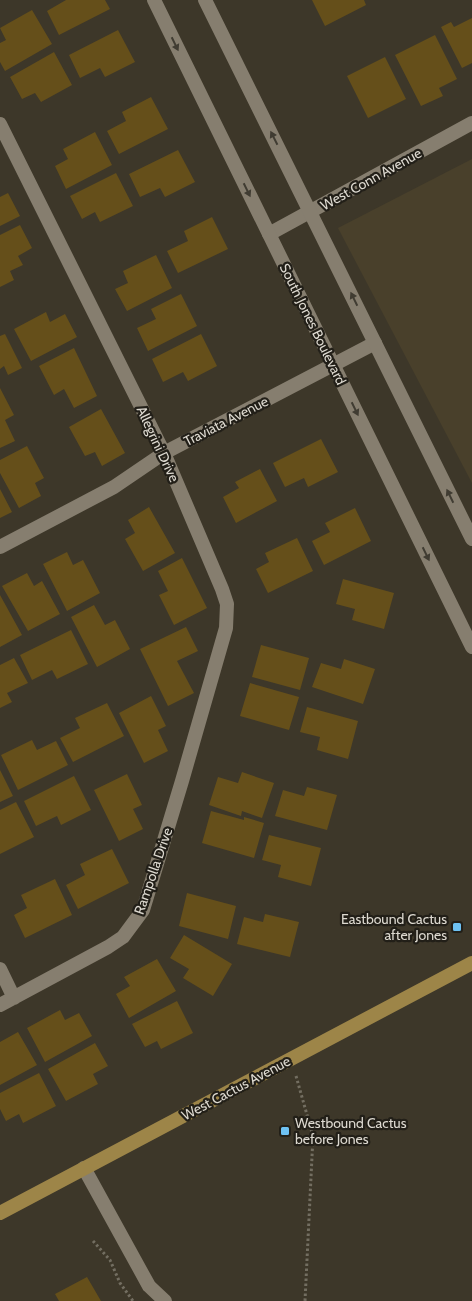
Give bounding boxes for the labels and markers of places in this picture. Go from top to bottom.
place label: Eastbound Cactus after Jones [341,910,447,944]
marker: Eastbound Cactus after Jones [451,921,463,933]
place label: Westbound Cactus before Jones [295,1114,407,1148]
marker: Westbound Cactus before Jones [279,1125,291,1137]

